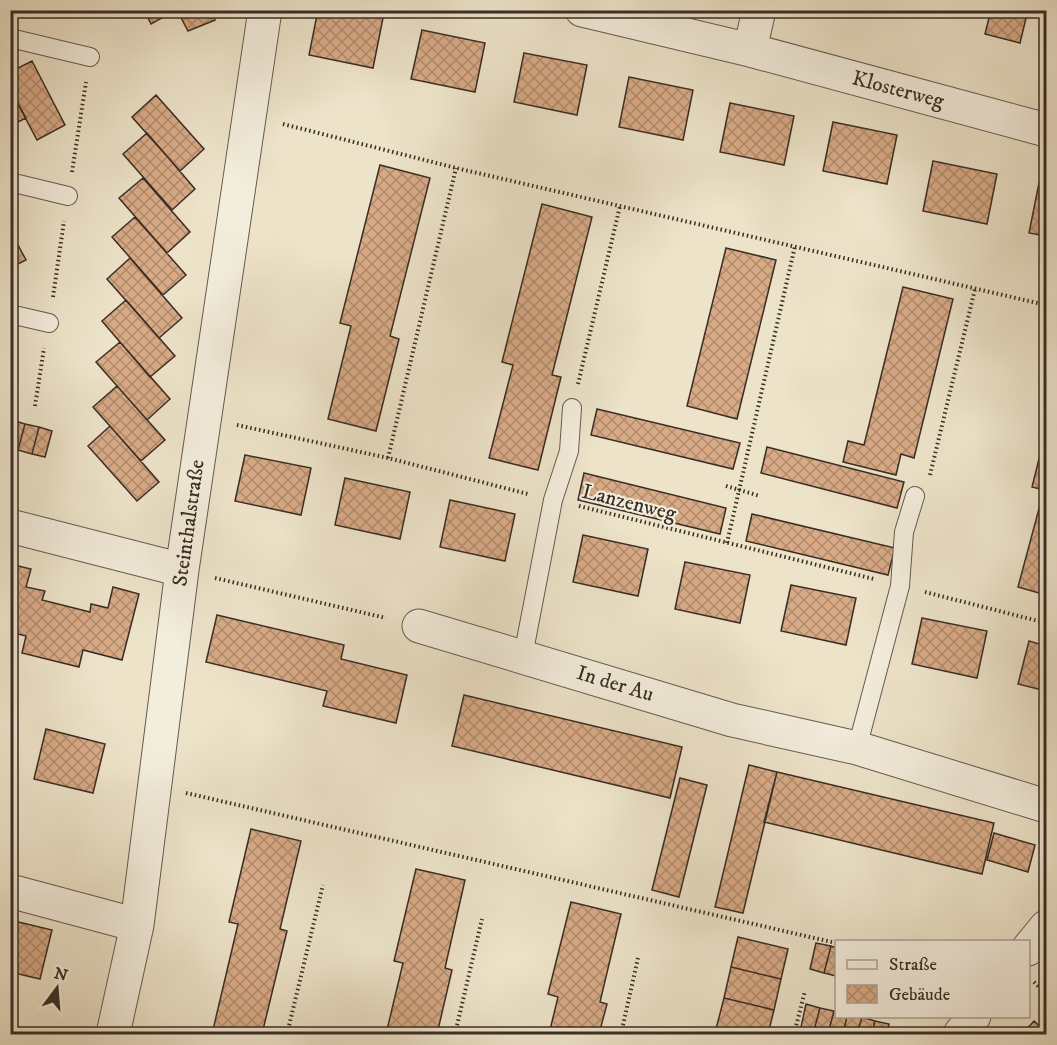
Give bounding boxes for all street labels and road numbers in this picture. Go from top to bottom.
street label: Klosterweg [849,65,947,115]
street label: Steinthalstraße [167,458,211,588]
street label: Lanzenweg [579,479,679,527]
street label: In der Au [573,660,657,708]

